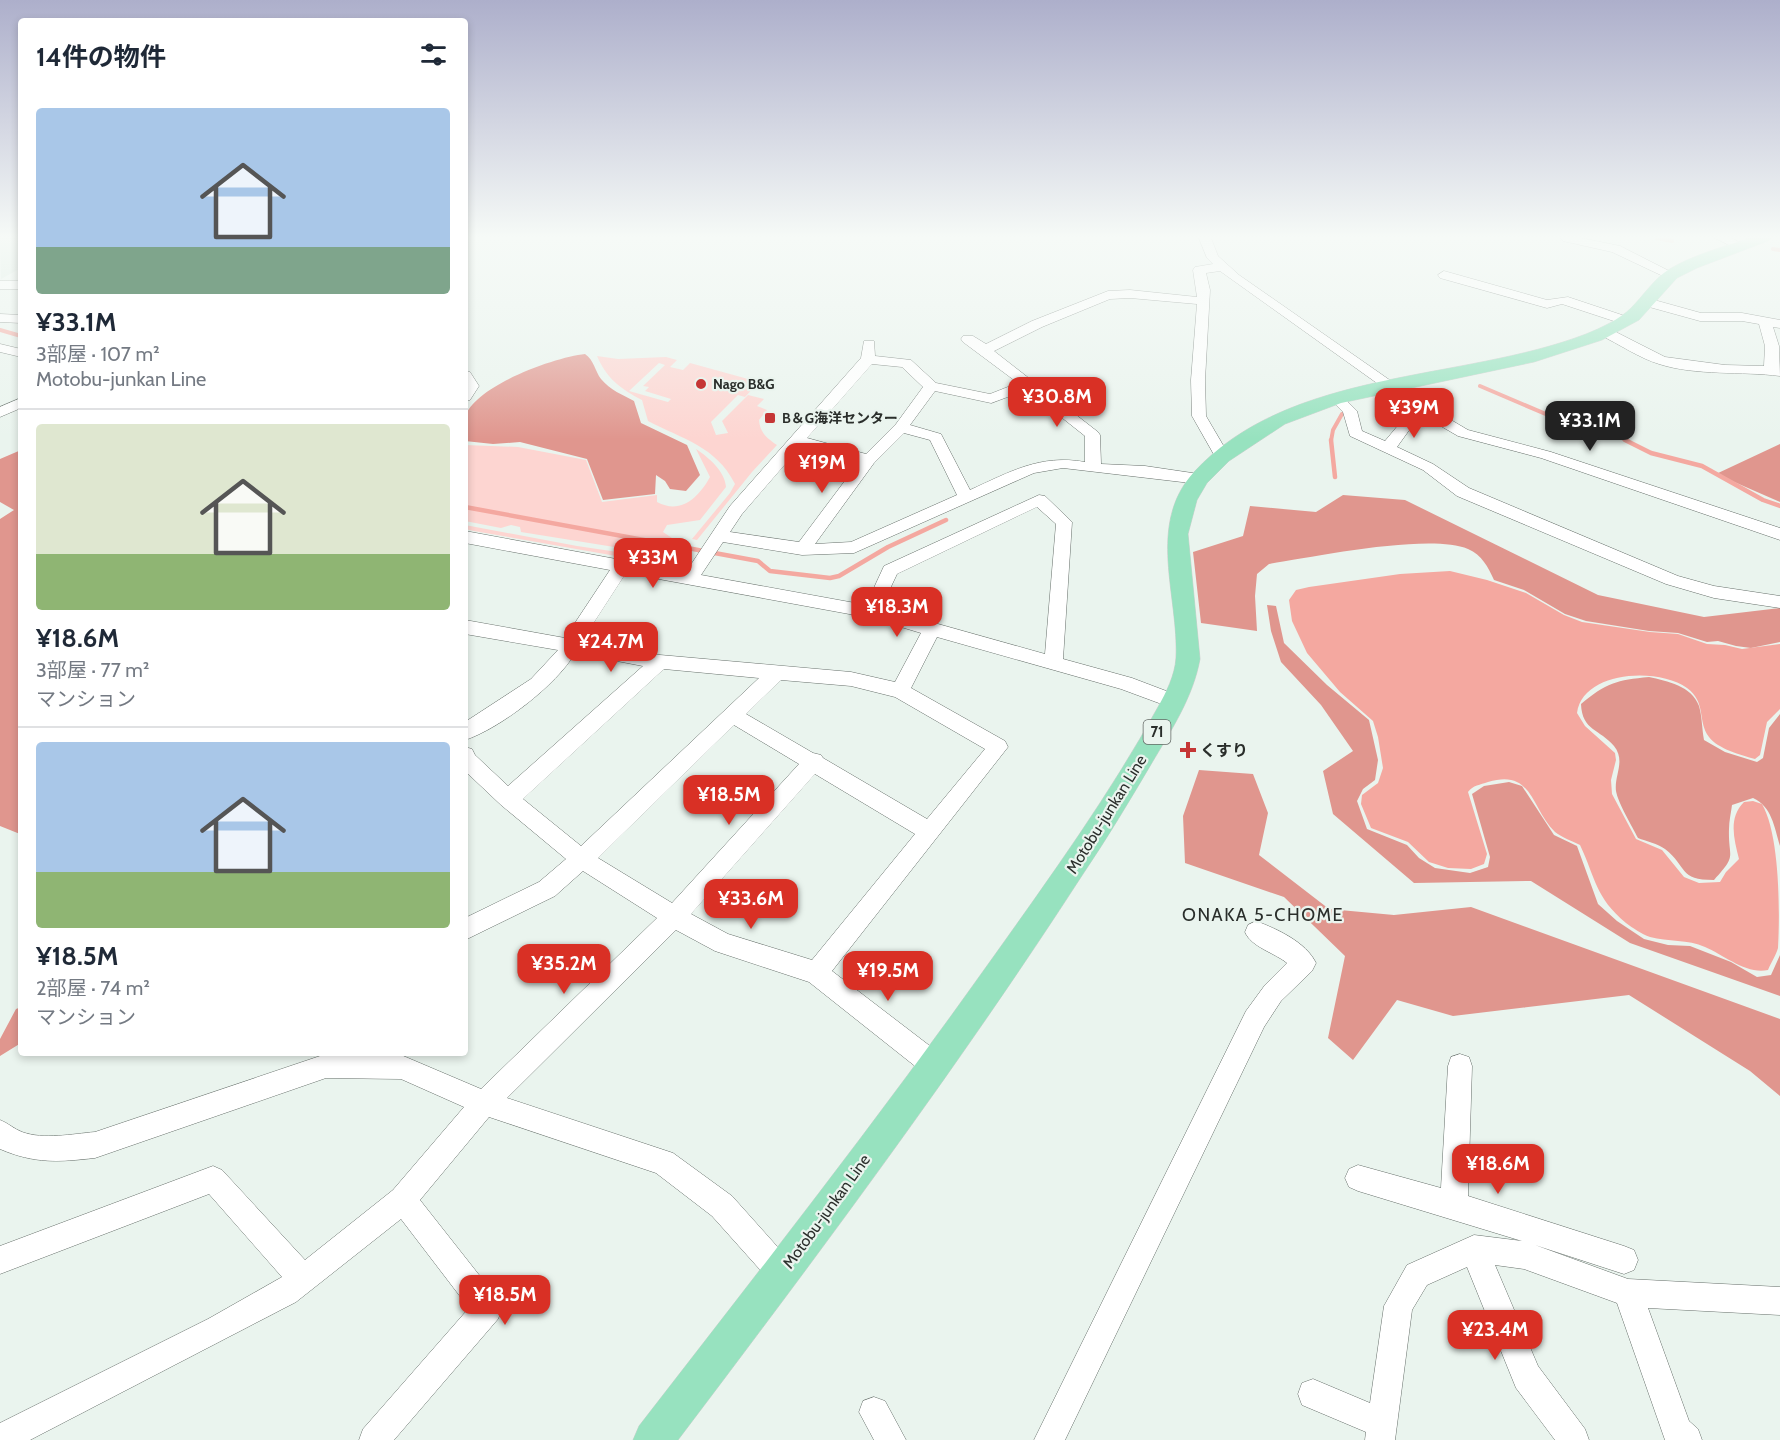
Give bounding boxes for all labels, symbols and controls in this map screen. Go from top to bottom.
icon: filters [417,38,450,71]
text: 14件の物件 [36,41,166,73]
icon: home [189,147,297,255]
text: ¥33.1M [36,306,116,338]
text: 3部屋 · 107 m² [36,342,160,366]
text: Motobu-junkan Line [36,367,206,391]
place label: Nago B&G [713,375,775,393]
marker: Nago B&G [694,377,708,391]
pin: ¥30.8M [1008,377,1106,428]
text: ¥30.8M [1022,384,1092,408]
pin: ¥39M [1378,388,1450,439]
text: ¥39M [1389,395,1439,419]
pin: ¥33.1M [1541,401,1639,452]
text: ¥33.1M [1559,408,1621,432]
place label: B＆G海洋センター [782,409,898,427]
marker: B＆G海洋センター [763,411,777,425]
pin: ¥19M [786,443,858,494]
text: ¥19M [798,450,846,474]
icon: home [189,463,297,571]
pin: ¥33M [617,538,689,589]
text: ¥33M [628,545,678,569]
pin: ¥18.3M [848,587,946,638]
text: ¥18.3M [865,594,929,618]
text: ¥18.6M [36,622,119,654]
pin: ¥24.7M [562,622,660,673]
text: ¥24.7M [578,629,644,653]
text: 3部屋 · 77 m² [36,658,149,682]
text: マンション [36,687,136,711]
road number: 71 [1144,720,1170,744]
place label: くすり [1200,741,1248,760]
marker: くすり [1181,743,1195,757]
street label: Motobu-junkan Line [1062,751,1151,877]
pin: ¥18.5M [680,775,778,826]
icon: home [189,781,297,889]
text: ¥18.5M [697,782,761,806]
pin: ¥33.6M [702,879,800,930]
text: ¥33.6M [718,886,784,910]
district label: ONAKA 5-CHOME [1182,904,1344,926]
text: ¥18.5M [36,940,118,972]
pin: ¥35.2M [515,944,613,995]
text: ¥35.2M [531,951,597,975]
pin: ¥19.5M [839,951,937,1002]
text: ¥19.5M [857,958,919,982]
text: 2部屋 · 74 m² [36,976,150,1000]
text: マンション [36,1005,136,1029]
pin: ¥18.6M [1449,1144,1547,1195]
street label: Motobu-junkan Line [779,1151,874,1272]
text: ¥18.6M [1466,1151,1530,1175]
pin: ¥18.5M [456,1275,554,1326]
text: ¥18.5M [473,1282,537,1306]
pin: ¥23.4M [1446,1310,1544,1361]
text: ¥23.4M [1462,1317,1528,1341]

